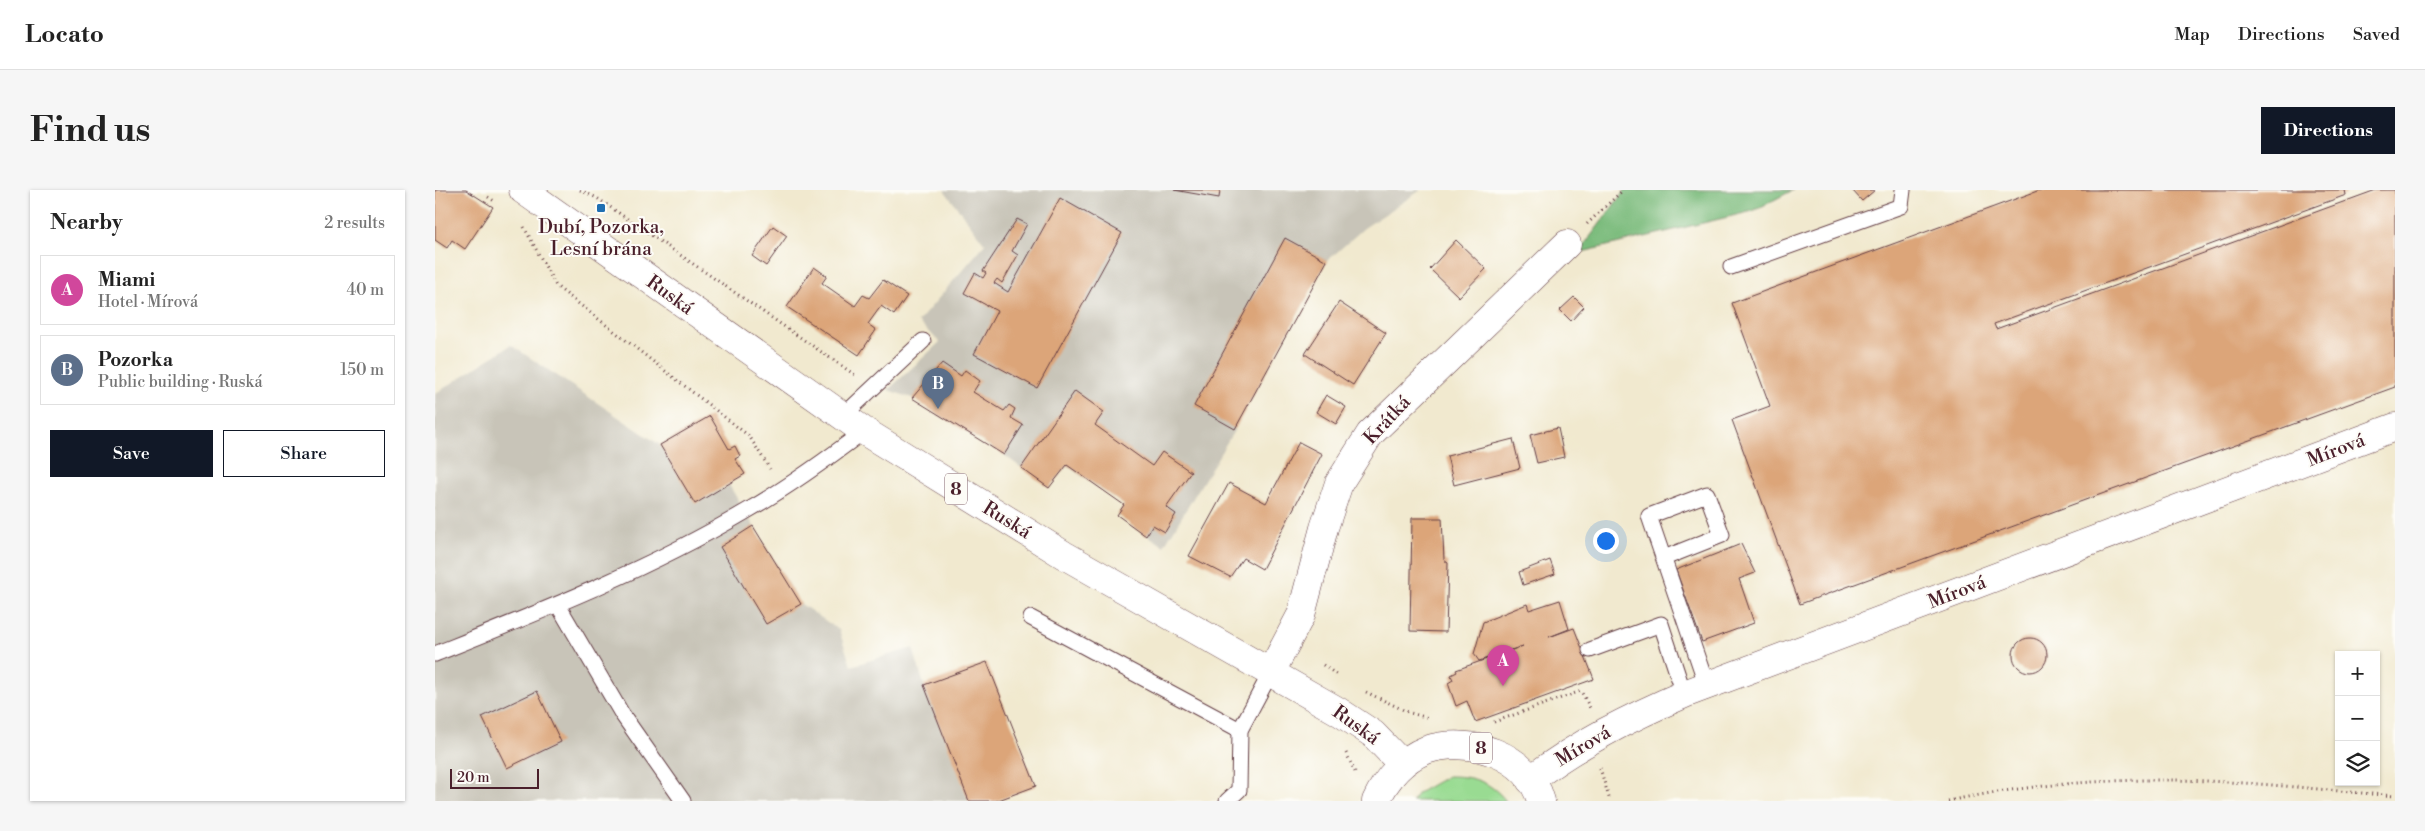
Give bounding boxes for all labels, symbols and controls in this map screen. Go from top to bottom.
text: Locato [25,20,104,50]
text: Map [2174,23,2210,46]
text: Directions [2238,23,2325,46]
text: Saved [2353,23,2400,46]
button: Directions [2261,107,2395,154]
text: Find us [30,109,150,152]
marker: Dubí, Pozorka, Lesní brána [595,202,607,214]
text: Nearby [50,210,123,236]
text: 2 results [324,213,385,233]
place label: Dubí, Pozorka, Lesní brána [538,215,664,261]
text: Miami [98,268,155,292]
street label: Ruská [642,270,699,320]
text: A [61,280,73,300]
text: 40 m [347,280,384,300]
text: Hotel · Mírová [98,292,198,312]
text: Pozorka [98,348,173,372]
text: B [61,360,73,380]
text: 150 m [340,360,384,380]
pin: B [922,368,954,409]
text: Public building · Ruská [98,372,263,392]
street label: Krátká [1358,390,1416,450]
street label: Mírová [2304,428,2369,472]
button: Save [50,430,213,477]
button: Share [223,430,385,477]
road number: 8 [945,474,967,504]
street label: Ruská [978,496,1036,544]
your location [1593,528,1619,554]
street label: Mírová [1925,570,1990,614]
pin: A [1487,645,1519,686]
map controls [2335,651,2380,786]
button: + [2335,651,2380,696]
button: − [2335,696,2380,741]
street label: Ruská [1328,700,1385,750]
street label: Mírová [1551,720,1615,772]
road number: 8 [1470,732,1492,764]
button: layers [2335,741,2380,786]
scale bar [450,766,539,789]
text: 20 m [457,769,489,787]

